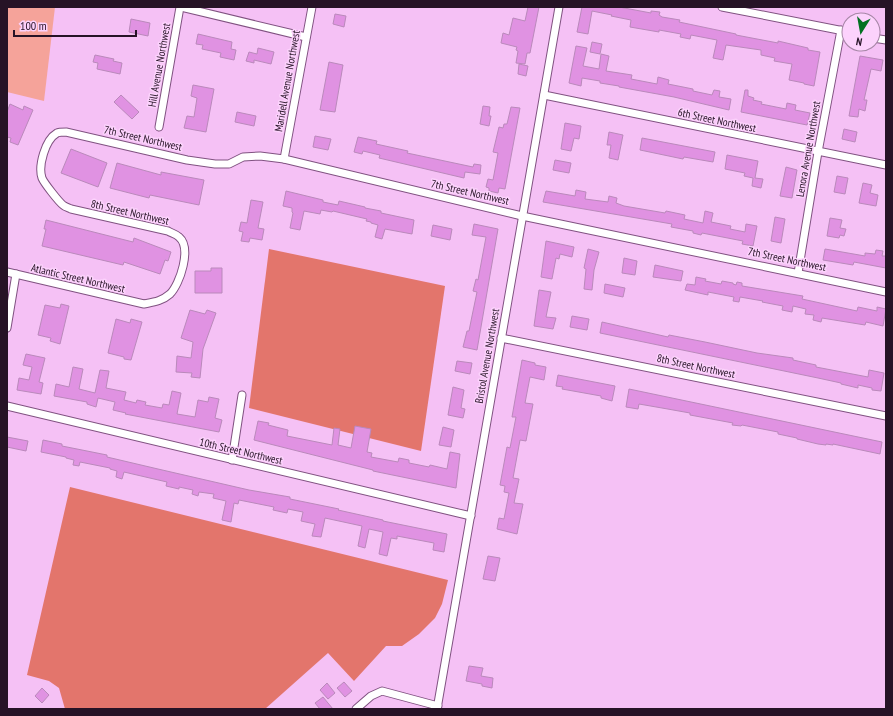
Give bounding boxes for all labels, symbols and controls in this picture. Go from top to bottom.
scale bar [14,12,136,38]
north arrow [841,12,881,52]
text: 100 m [20,18,47,33]
street label: Hill Avenue Northwest [145,22,173,108]
street label: Maridell Avenue Northwest [271,29,303,133]
text: N [855,34,863,49]
street label: Lenora Avenue Northwest [793,100,823,198]
street label: 6th Street Northwest [677,105,757,135]
street label: 7th Street Northwest [103,122,183,154]
street label: 7th Street Northwest [430,176,510,208]
street label: 8th Street Northwest [90,196,170,228]
street label: 7th Street Northwest [747,244,827,274]
street label: Atlantic Street Northwest [30,260,126,296]
street label: Bristol Avenue Northwest [472,307,502,405]
street label: 8th Street Northwest [656,351,736,381]
street label: 10th Street Northwest [198,435,284,467]

